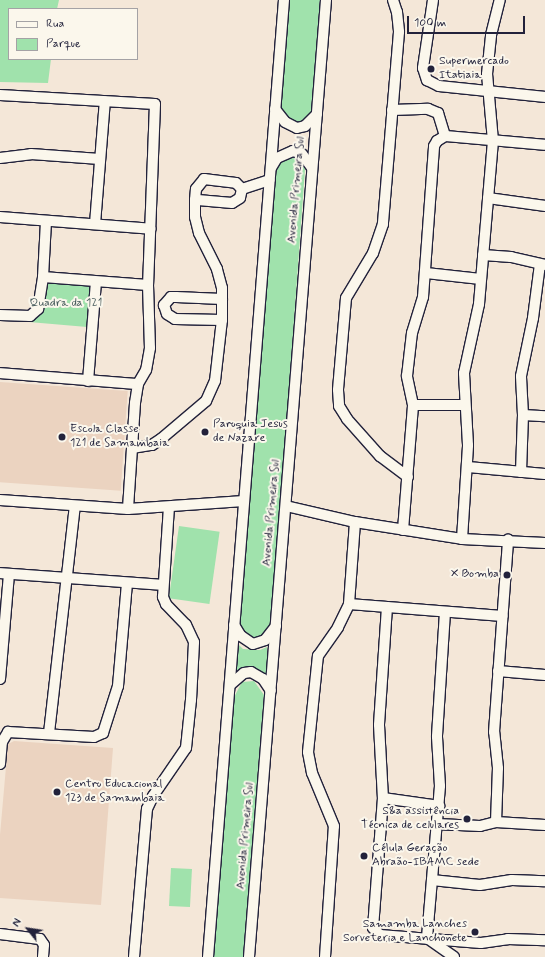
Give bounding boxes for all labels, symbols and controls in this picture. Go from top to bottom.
legend [8,8,138,60]
scale bar [409,8,527,34]
text: 100 m [414,15,446,31]
text: Rua [46,16,64,32]
text: Parque [46,36,81,52]
place label: Supermercado Itatiaia [439,55,509,83]
marker: Supermercado Itatiaia [426,64,436,74]
street label: Avenida Primeira Sul [285,135,309,245]
park label: Quadra da 121 [30,297,102,311]
place label: Paroquia Jesus de Nazare [213,418,288,446]
place label: Escola Classe 121 de Samambaia [70,423,169,451]
marker: Paroquia Jesus de Nazare [200,427,210,437]
marker: Escola Classe 121 de Samambaia [57,432,67,442]
street label: Avenida Primeira Sul [260,458,284,568]
place label: X Bomba [452,568,499,582]
marker: X Bomba [502,570,512,580]
place label: Centro Educacional 123 de Samambaia [65,778,164,806]
street label: Avenida Primeira Sul [234,781,258,891]
marker: Centro Educacional 123 de Samambaia [52,787,62,797]
place label: S&a assistência Técnica de celulares [360,805,459,833]
marker: S&a assistência Técnica de celulares [462,814,472,824]
place label: Célula Geração Abraão-IBAMC sede [372,842,479,870]
marker: Célula Geração Abraão-IBAMC sede [359,851,369,861]
north arrow [8,909,48,949]
text: N [10,916,25,930]
place label: Samamba Lanches Sorveteria e Lanchonete [343,918,467,946]
marker: Samamba Lanches Sorveteria e Lanchonete [470,927,480,937]

